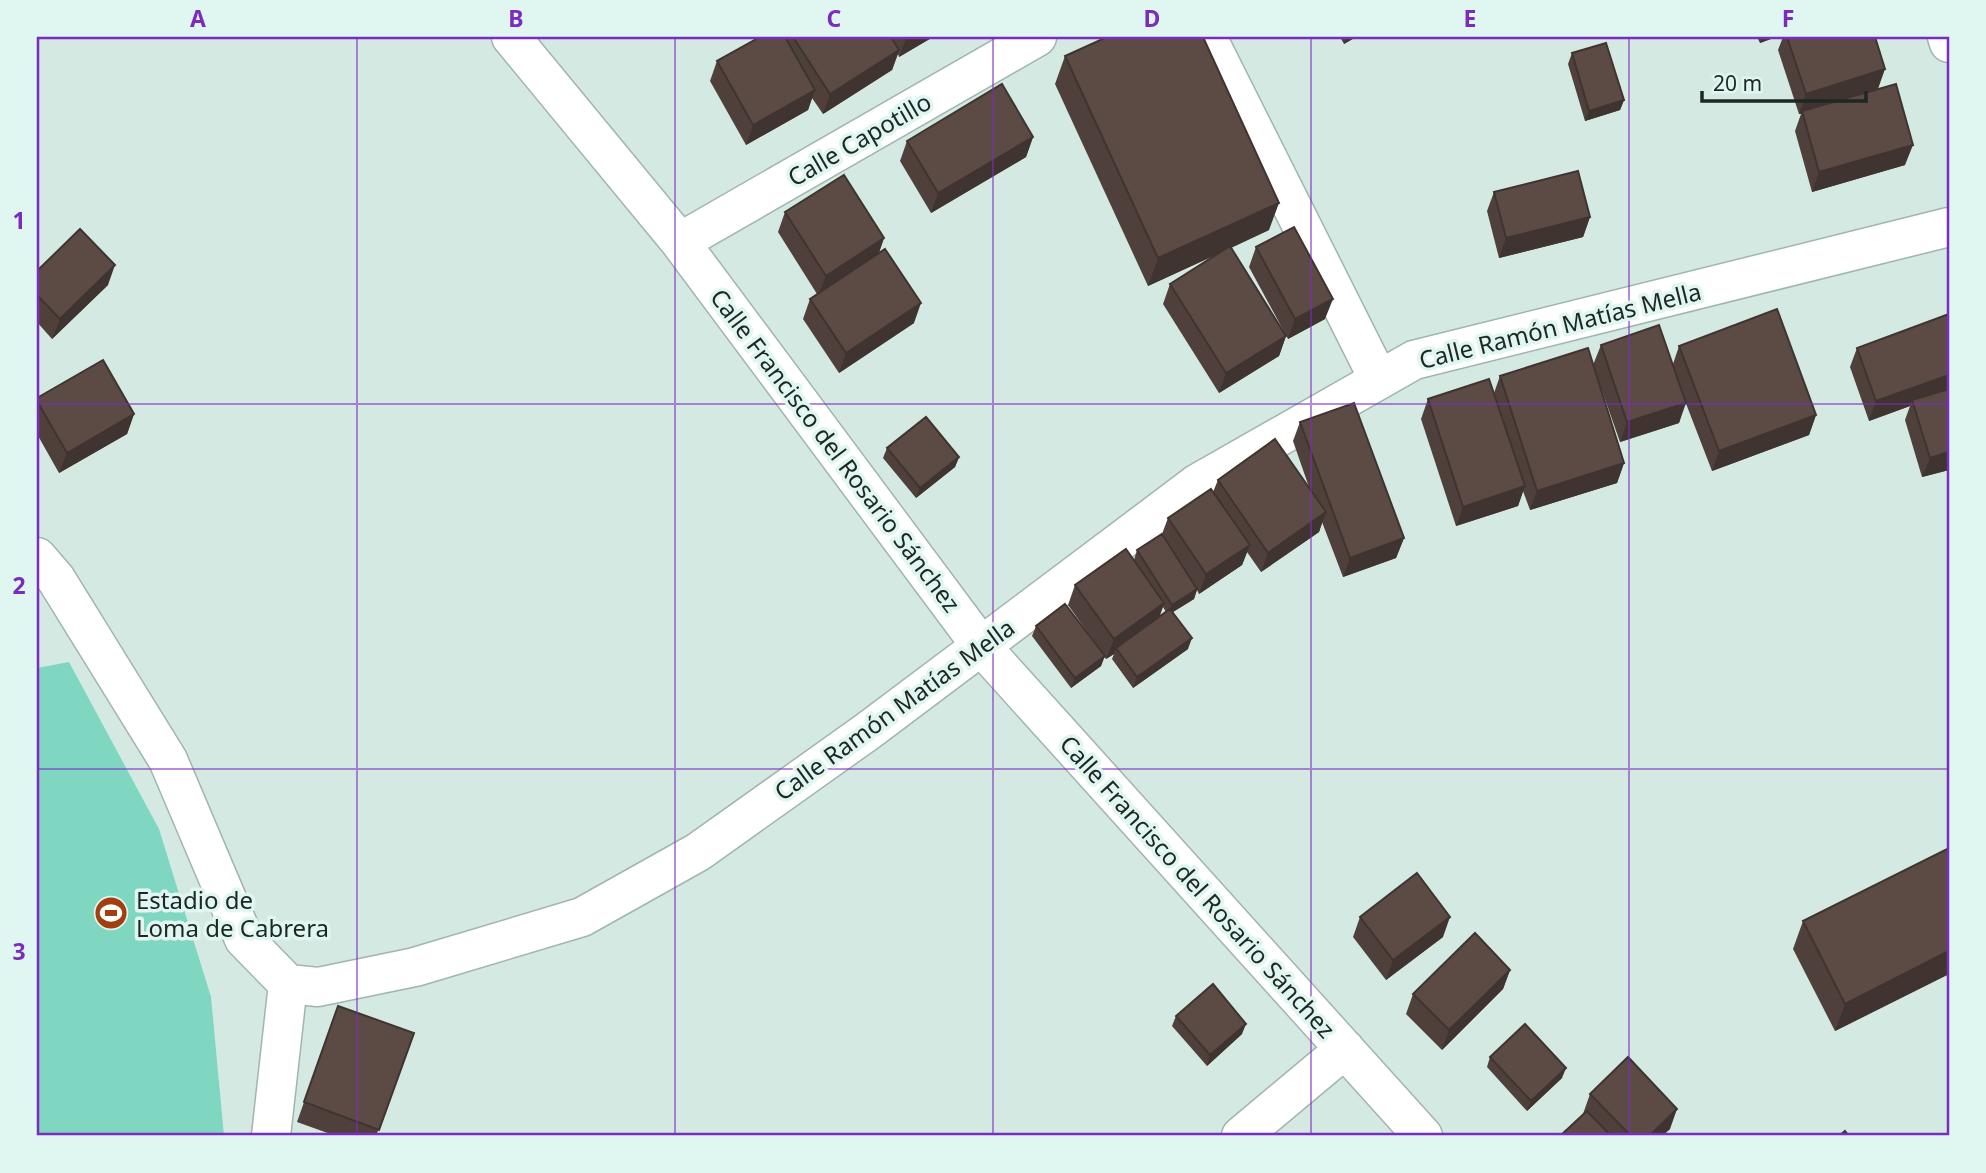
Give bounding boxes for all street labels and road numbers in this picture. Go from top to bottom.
street label: Calle Capotillo [781,85,937,193]
street label: Calle Ramón Matías Mella [1415,274,1705,376]
street label: Calle Francisco del Rosario Sánchez [703,282,969,618]
street label: Calle Ramón Matías Mella [767,611,1021,807]
street label: Calle Francisco del Rosario Sánchez [1053,727,1343,1045]

